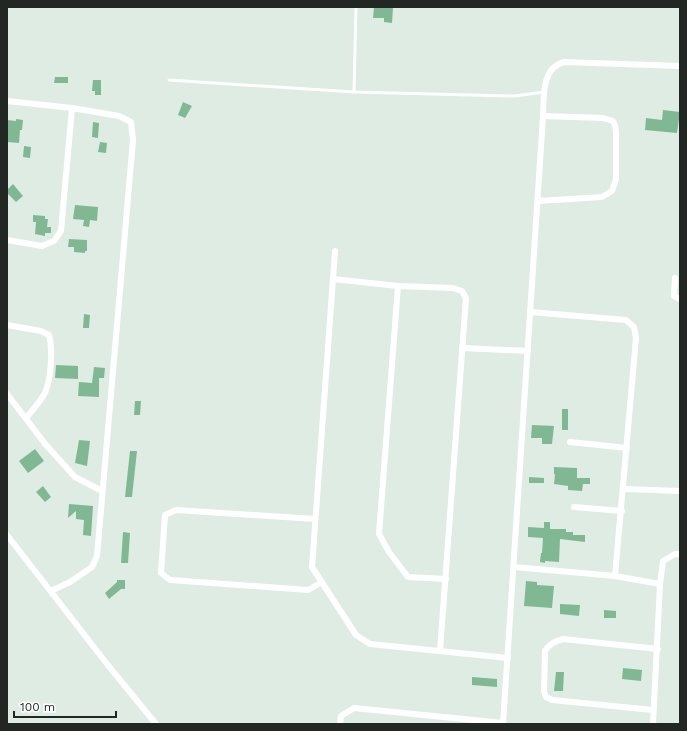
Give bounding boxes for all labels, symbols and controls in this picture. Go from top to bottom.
scale bar [14,693,116,719]
text: 100 m [20,700,55,714]

